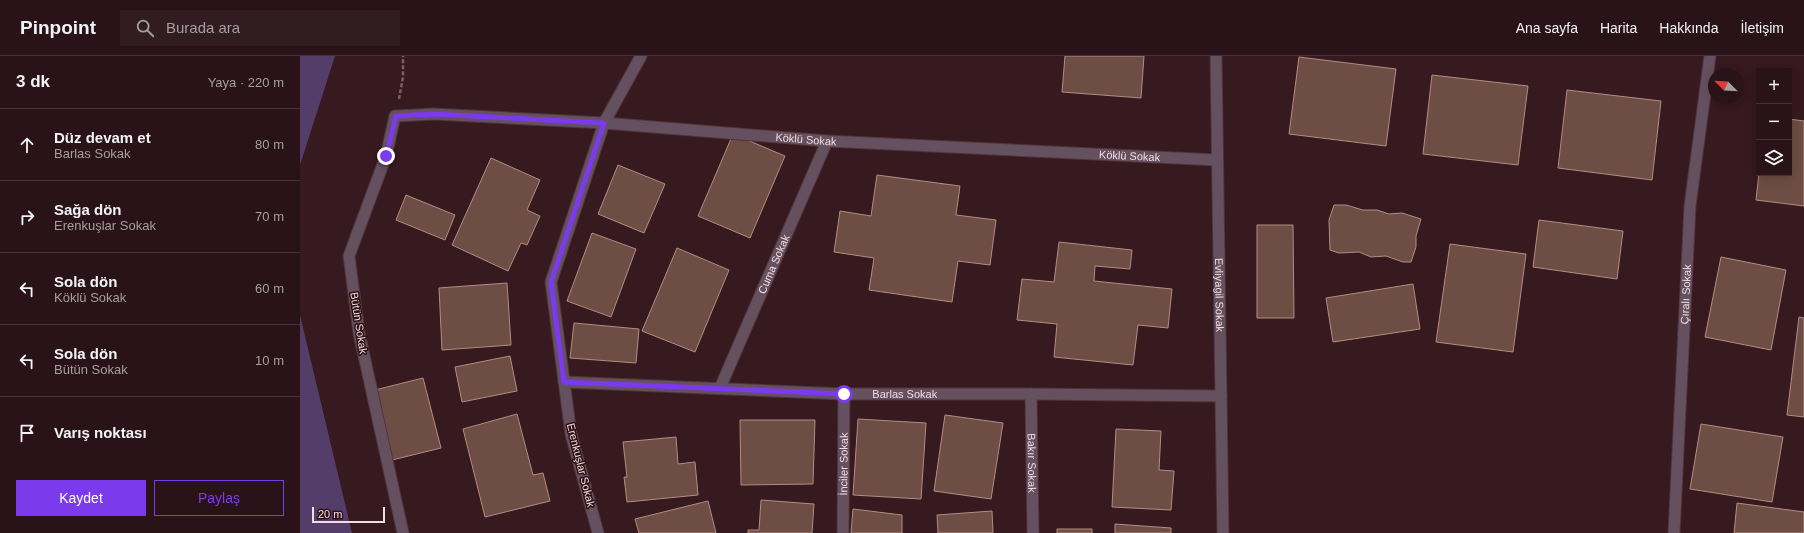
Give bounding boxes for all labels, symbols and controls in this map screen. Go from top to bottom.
search box [120,10,400,46]
text: Pinpoint [20,17,96,38]
icon: search [134,17,156,39]
text: Burada ara [166,19,240,36]
text: Ana sayfa [1516,20,1578,36]
text: Harita [1600,20,1637,36]
text: Hakkında [1659,20,1718,36]
text: İletişim [1740,20,1784,36]
north arrow [1708,68,1744,104]
map controls [1756,68,1792,176]
button: + [1756,68,1792,104]
text: 3 dk [16,72,50,91]
text: Yaya · 220 m [208,75,284,90]
button: − [1756,104,1792,140]
text: Düz devam et [54,129,151,146]
street label: Köklü Sokak [775,131,837,147]
icon: ahead [16,134,38,156]
text: 80 m [255,137,284,152]
button: layers [1756,140,1792,176]
text: Barlas Sokak [54,146,131,161]
route end [377,147,395,165]
street label: Köklü Sokak [1099,148,1161,163]
text: Sağa dön [54,201,122,218]
icon: right [16,206,38,228]
text: 70 m [255,209,284,224]
text: Erenkuşlar Sokak [54,218,156,233]
street label: Cuma Sokak [756,232,792,295]
street label: Evliyagil Sokak [1213,258,1226,333]
street label: Çıralı Sokak [1678,264,1693,325]
text: Sola dön [54,273,117,290]
icon: left [16,278,38,300]
text: 60 m [255,281,284,296]
text: Köklü Sokak [54,290,126,305]
street label: Bütün Sokak [348,291,370,355]
text: Sola dön [54,345,117,362]
icon: left [16,350,38,372]
text: 10 m [255,353,284,368]
text: Bütün Sokak [54,362,128,377]
route start [835,385,853,403]
street label: Barlas Sokak [872,388,938,400]
icon: arrive [16,422,38,444]
street label: Erenkuşlar Sokak [565,422,597,509]
text: Varış noktası [54,424,147,441]
street label: İnciler Sokak [837,432,850,496]
street label: Bakır Sokak [1026,433,1038,493]
button: Kaydet [16,480,146,516]
button: Paylaş [154,480,284,516]
scale bar [312,505,385,524]
text: 20 m [318,508,342,520]

